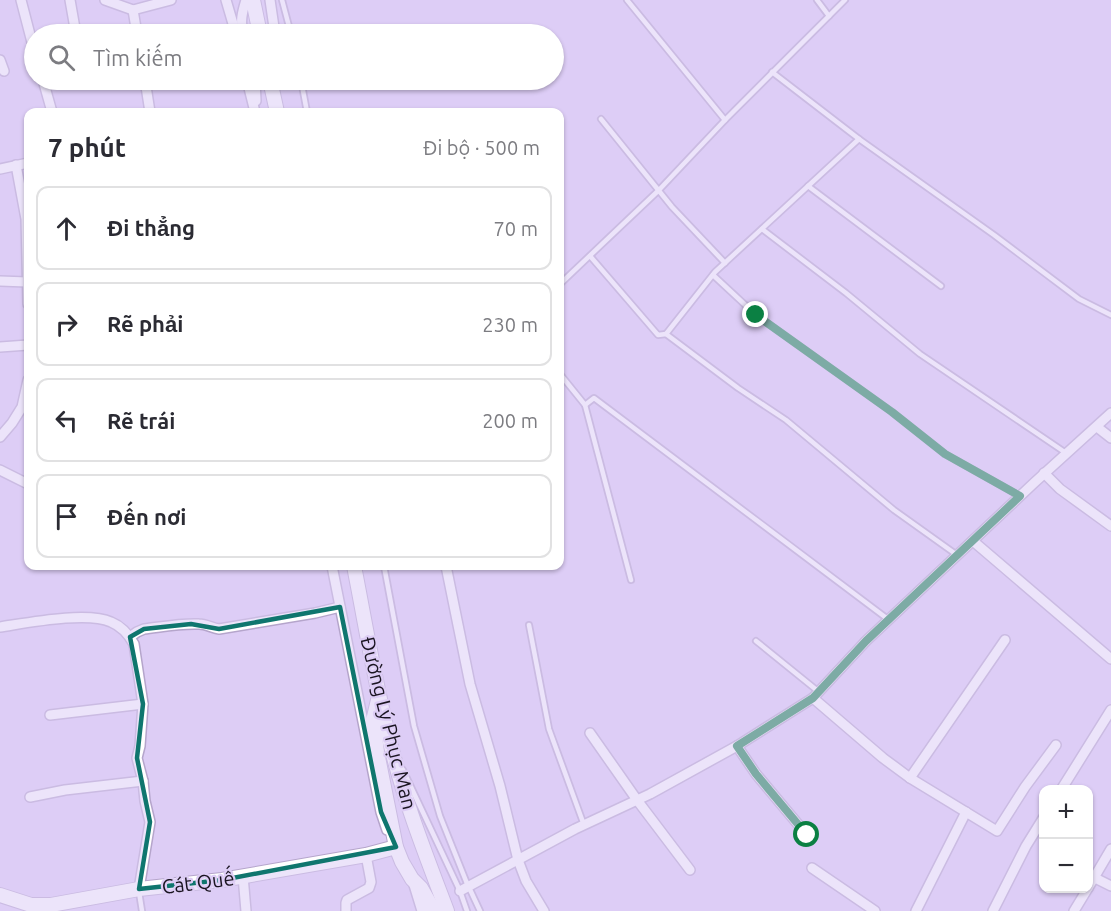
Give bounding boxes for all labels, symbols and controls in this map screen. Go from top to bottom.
search box [24,24,564,90]
icon: search [45,41,78,74]
text: Tìm kiếm [93,45,183,70]
text: 7 phút [48,133,126,162]
text: Đi bộ · 500 m [423,136,540,159]
icon: ahead [50,212,83,245]
text: Đi thẳng [107,215,195,240]
text: 70 m [494,217,538,240]
route end [742,301,768,327]
icon: right [50,308,83,341]
text: Rẽ phải [107,311,183,336]
text: 230 m [482,313,538,336]
icon: left [50,404,83,437]
text: Rẽ trái [107,408,175,433]
text: 200 m [482,409,538,432]
icon: arrive [50,500,83,533]
text: Đến nơi [107,504,186,529]
street label: Đường Lý Phục Man [356,634,422,812]
map controls [1039,785,1093,893]
button: + [1039,785,1093,839]
route start [793,821,819,847]
button: − [1039,839,1093,893]
street label: Cát Quế [160,863,236,898]

